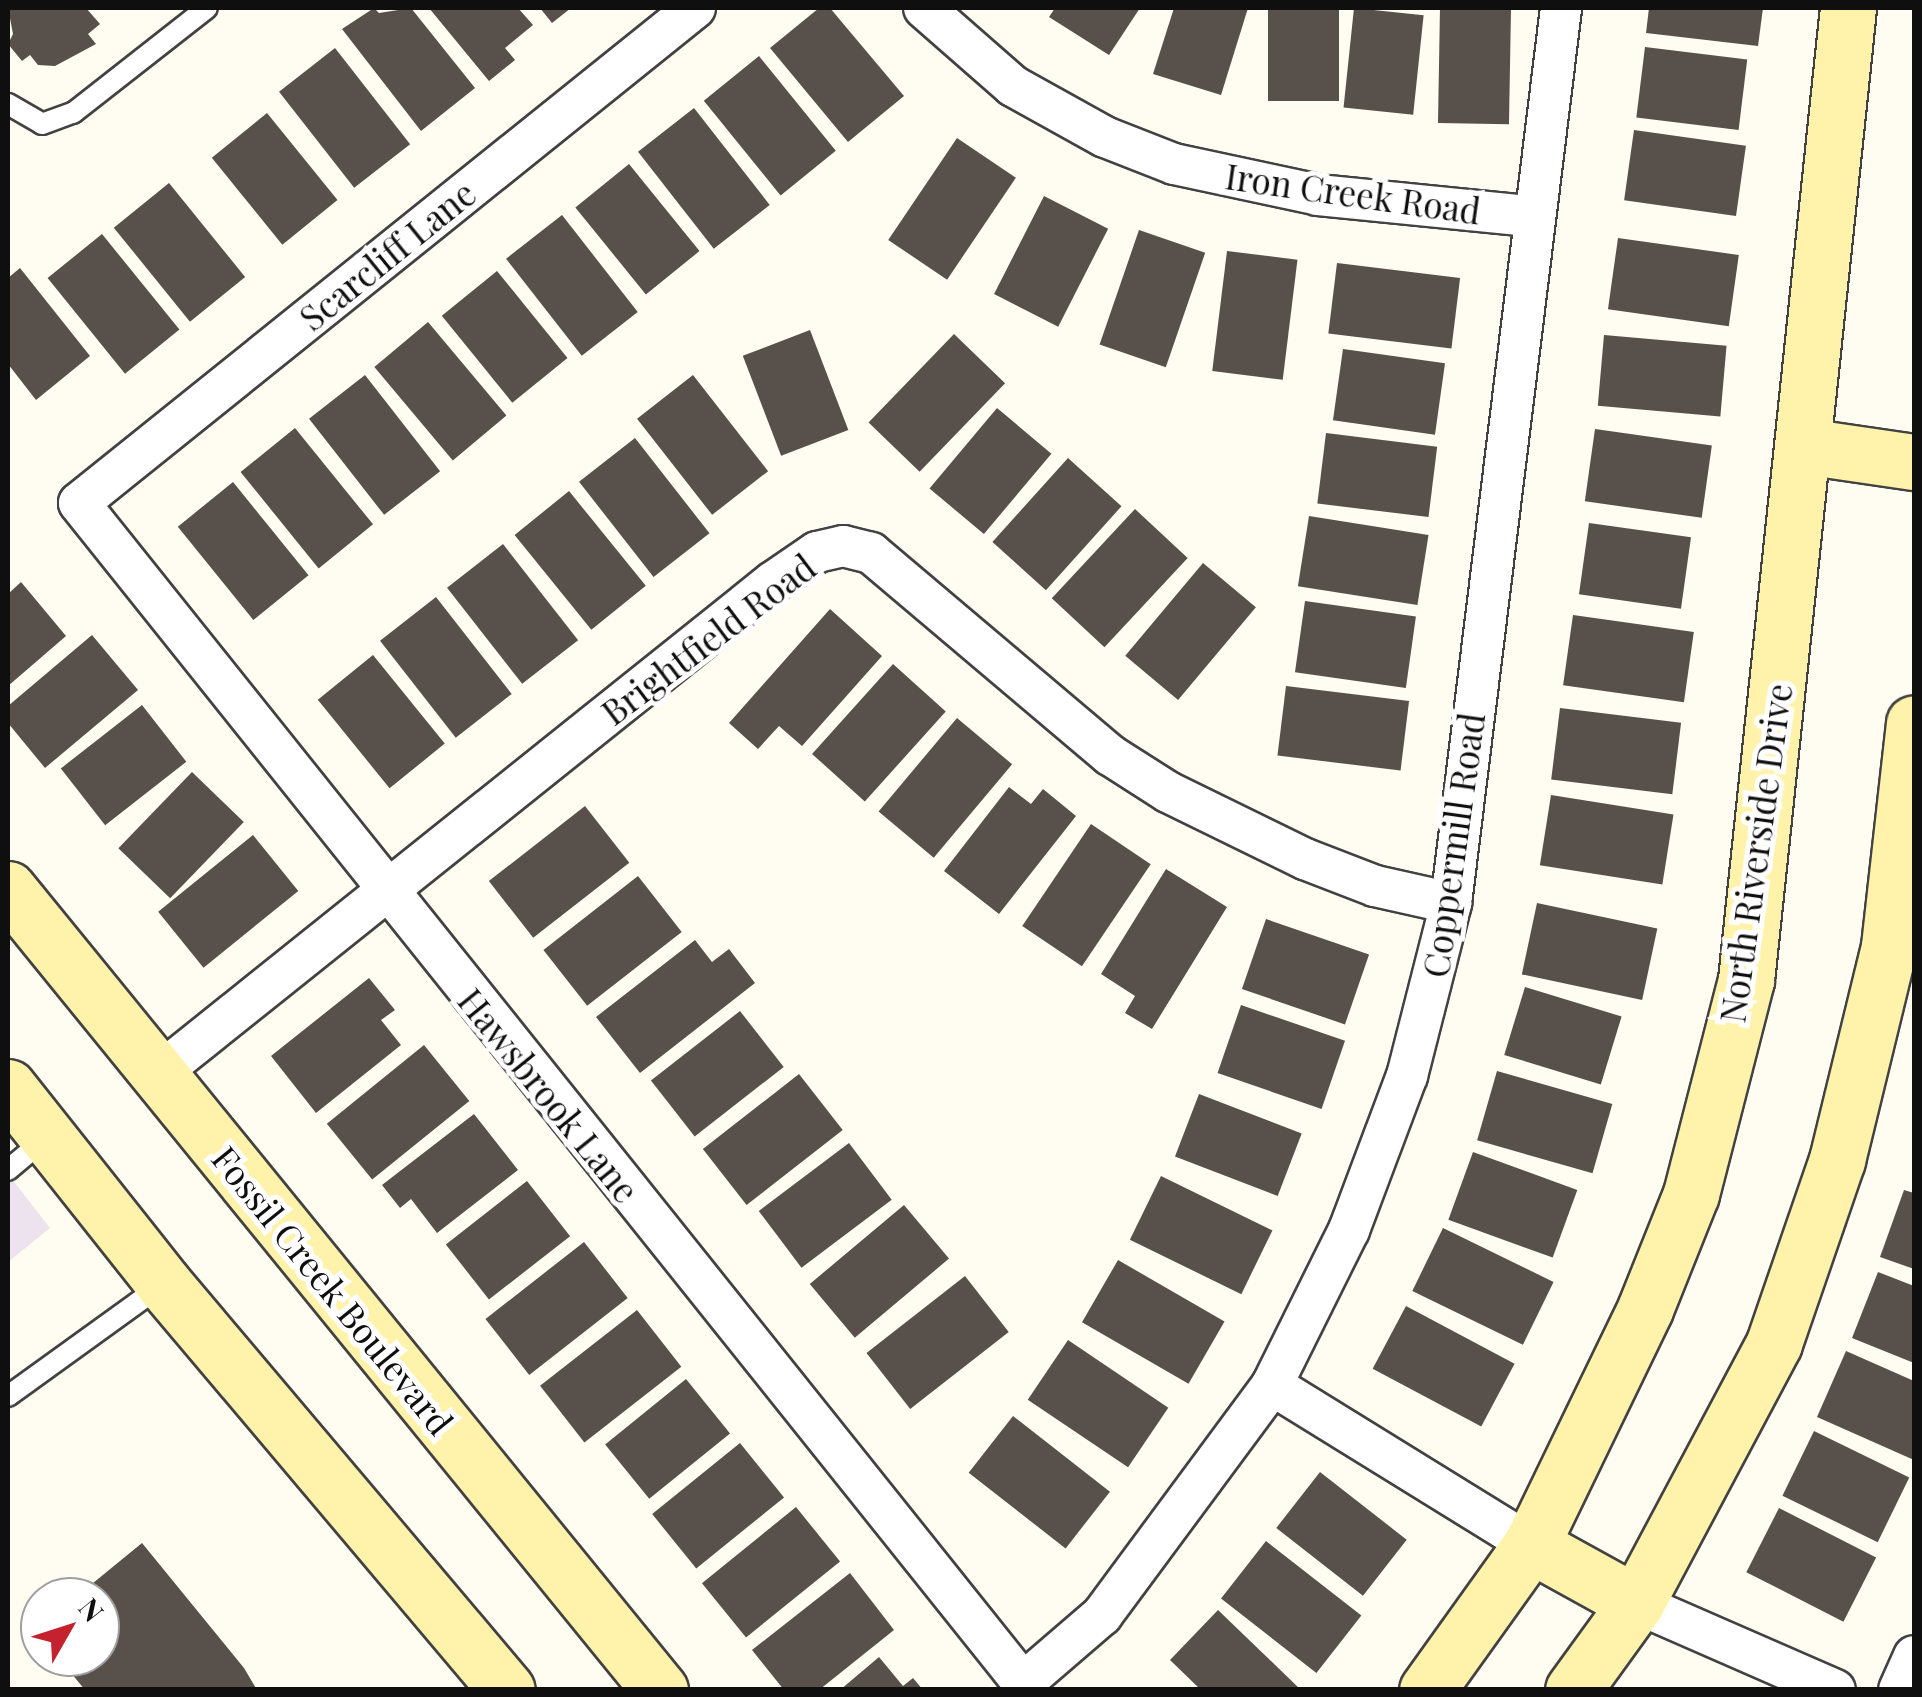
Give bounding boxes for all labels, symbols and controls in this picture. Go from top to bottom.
street label: Iron Creek Road [1223,154,1483,232]
street label: Scarcliff Lane [291,171,483,339]
street label: Brightfield Road [593,545,823,733]
street label: North Riverside Drive [1710,681,1800,1025]
street label: Coppermill Road [1414,710,1492,980]
street label: Hawsbrook Lane [450,980,648,1210]
street label: Fossil Creek Boulevard [204,1137,462,1443]
north arrow [20,1577,120,1677]
text: N [71,1590,113,1629]

